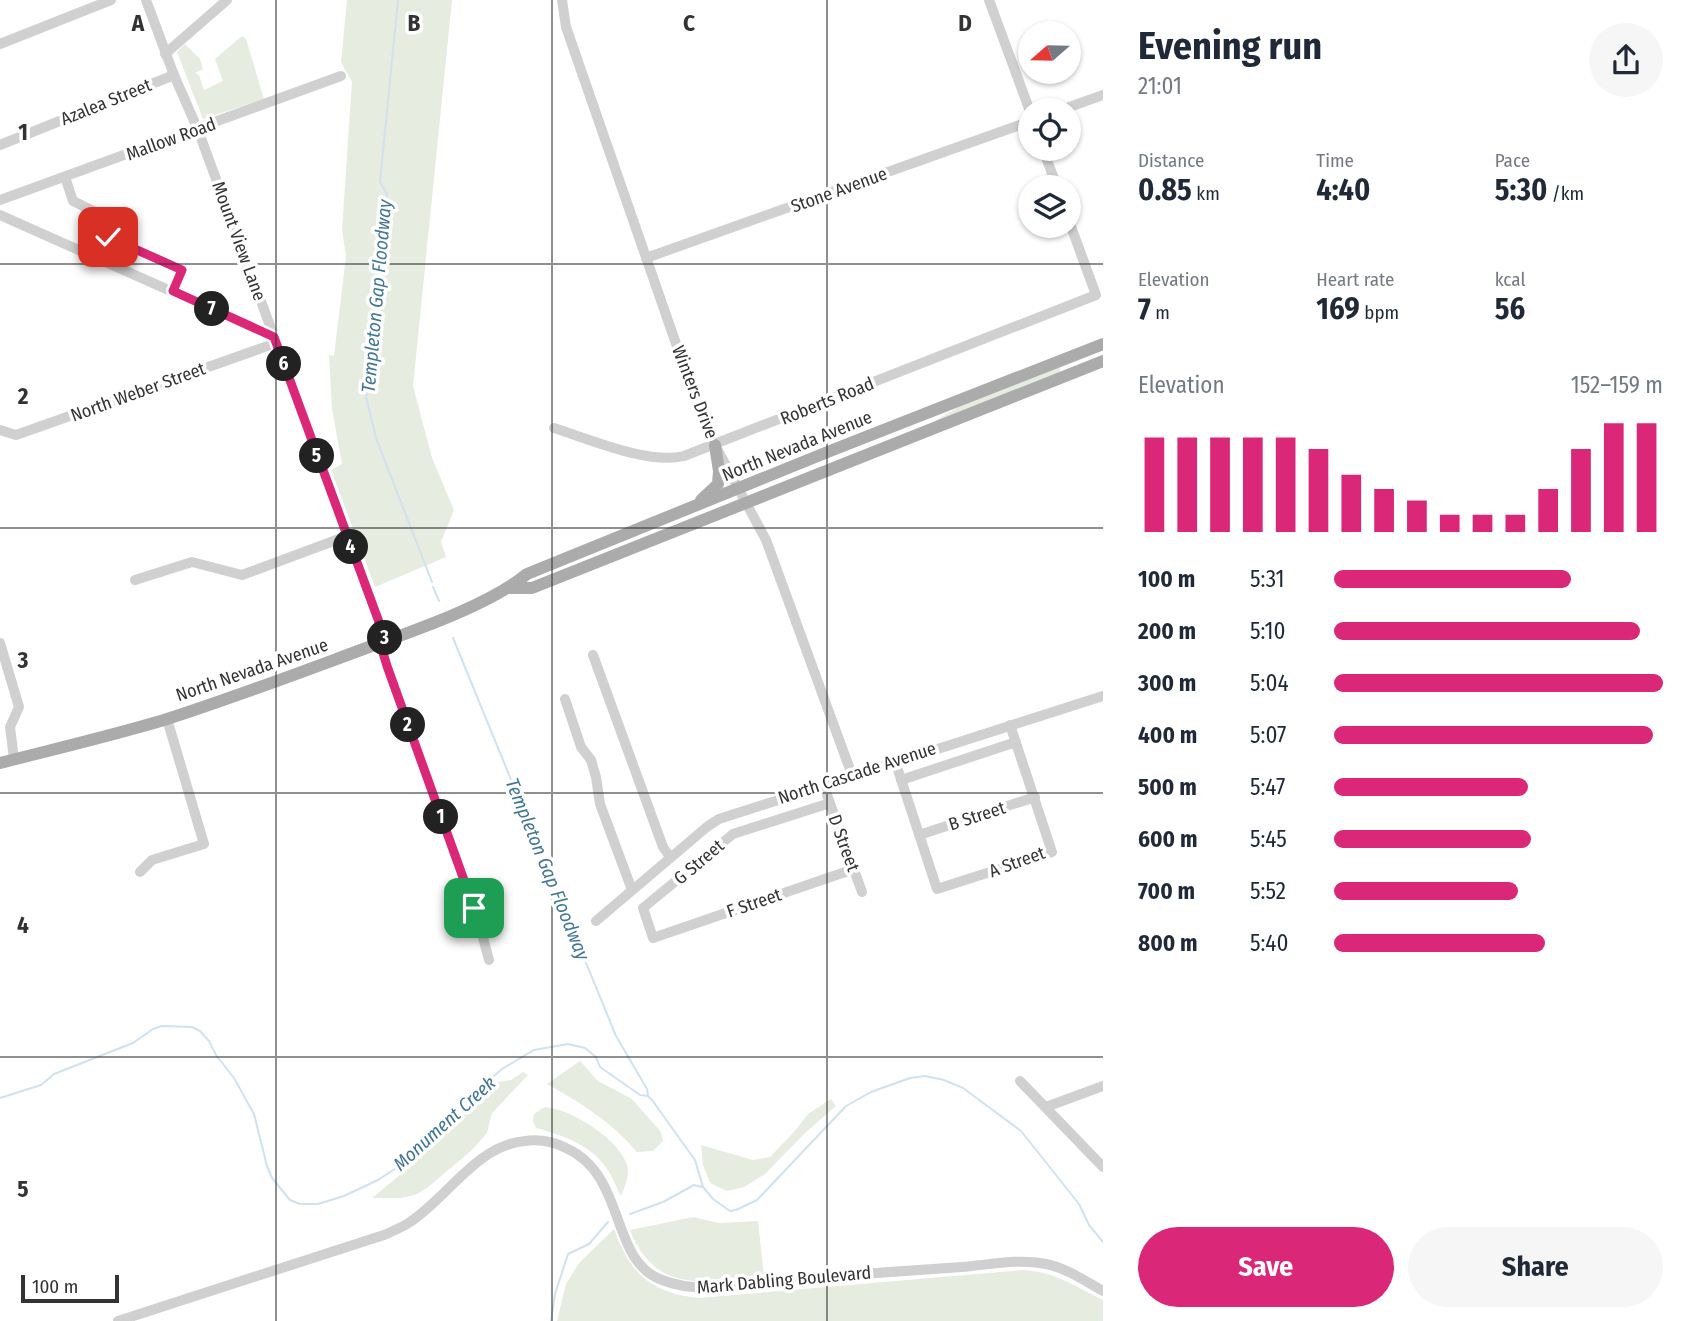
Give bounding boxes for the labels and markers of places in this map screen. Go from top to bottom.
pin [78,207,138,267]
pin: 7 [194,292,230,326]
pin: 6 [266,346,302,382]
pin: 5 [300,438,334,474]
pin: 4 [334,530,368,564]
pin: 3 [368,620,402,656]
pin: 2 [390,708,426,742]
pin: 1 [424,800,458,834]
pin [444,878,504,938]

